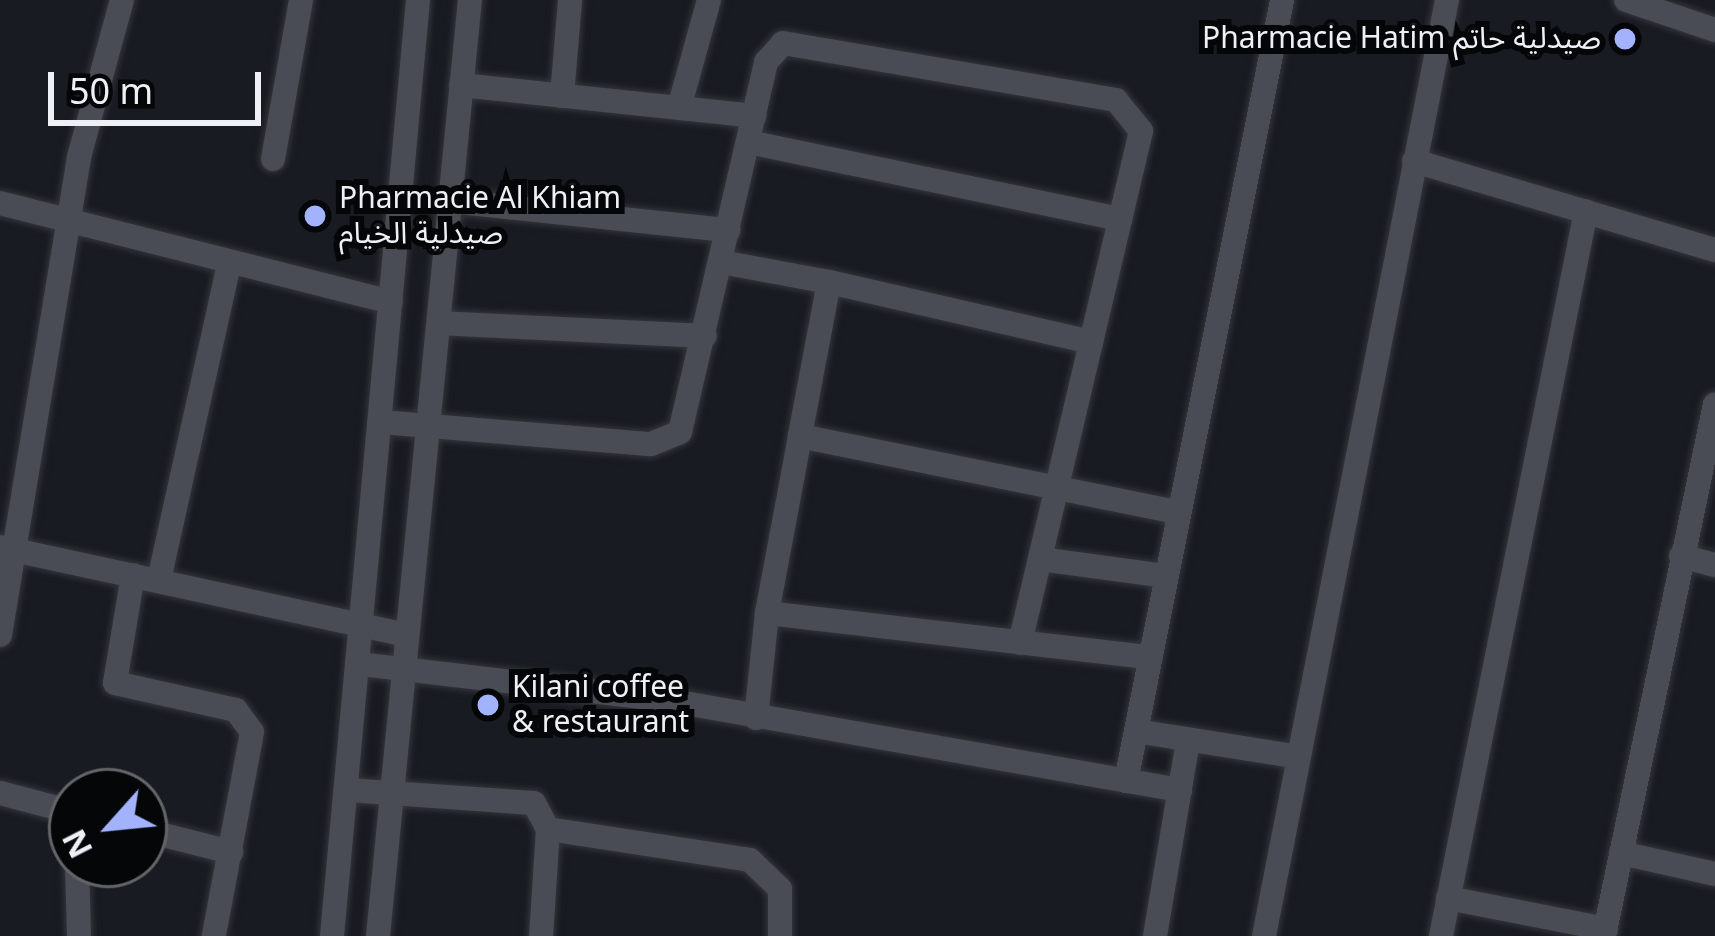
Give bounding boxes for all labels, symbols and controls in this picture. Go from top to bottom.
place label: Pharmacie Hatim صيدلية حاتم [1202,21,1601,57]
marker: Pharmacie Hatim صيدلية حاتم [1612,26,1638,52]
scale bar [54,48,267,122]
text: 50 m [69,55,153,131]
place label: Pharmacie Al Khiam صيدلية الخيام [339,181,621,252]
marker: Pharmacie Al Khiam صيدلية الخيام [302,203,328,229]
place label: Kilani coffee & restaurant [512,670,689,740]
marker: Kilani coffee & restaurant [475,692,501,718]
north arrow [48,768,168,888]
text: N [41,816,115,871]

